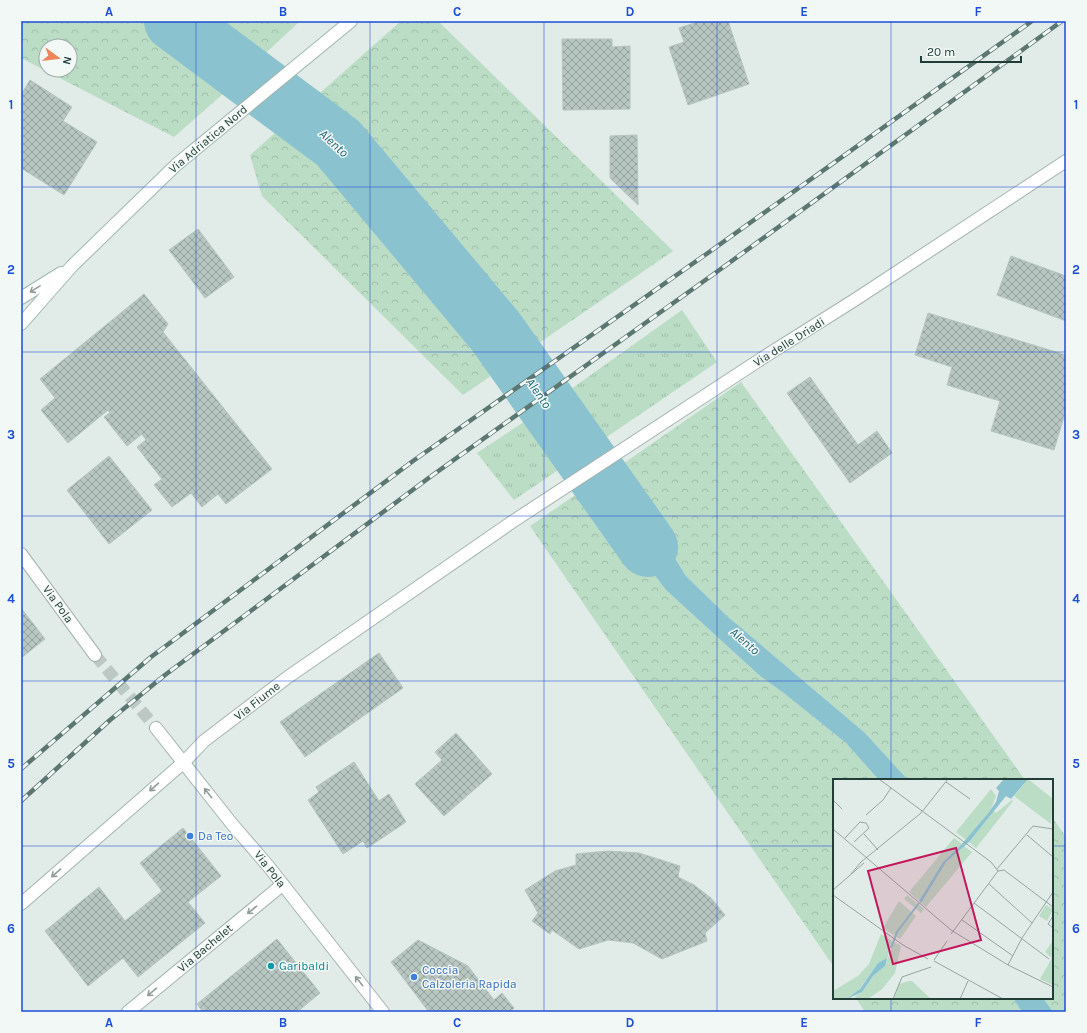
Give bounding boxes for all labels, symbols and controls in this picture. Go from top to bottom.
text: A [105,4,113,19]
text: B [279,4,287,19]
text: C [453,4,461,19]
text: D [626,4,635,19]
text: E [800,4,808,19]
text: F [974,4,982,19]
north arrow [38,38,78,78]
scale bar [921,38,1021,64]
text: 20 m [927,45,955,59]
text: N [60,55,74,66]
text: 1 [9,97,13,112]
text: 1 [1074,97,1078,112]
street label: Via Adriatica Nord [166,102,250,176]
water label: Alento [317,126,352,160]
text: 2 [7,262,15,277]
text: 2 [1072,262,1080,277]
one-way arrow [30,285,41,293]
street label: Via delle Driadi [751,314,827,370]
water label: Alento [523,375,555,412]
text: 3 [7,427,15,442]
text: 3 [1072,427,1080,442]
street label: Via Pola [40,583,76,625]
text: 4 [7,591,15,606]
text: 4 [1072,591,1080,606]
water label: Alento [727,624,763,658]
street label: Via Fiume [231,679,283,723]
text: 5 [7,756,15,771]
text: 5 [1072,756,1080,771]
inset map [833,779,1053,999]
one-way arrow [149,783,160,792]
one-way arrow [204,788,213,799]
place label: Da Teo [198,829,233,843]
marker: Da Teo [185,831,195,841]
street label: Via Pola [251,848,289,890]
one-way arrow [52,868,62,877]
one-way arrow [247,905,258,914]
text: 6 [7,921,15,936]
street label: Via Bachelet [175,921,236,975]
text: 6 [1072,921,1080,936]
place label: Garibaldi [279,959,329,973]
marker: Garibaldi [266,961,276,971]
place label: Coccia Calzoleria Rapida [422,963,517,991]
marker: Coccia Calzoleria Rapida [409,972,419,982]
one-way arrow [354,976,363,987]
one-way arrow [147,988,157,997]
text: A [105,1015,113,1030]
text: B [279,1015,287,1030]
text: C [453,1015,461,1030]
text: D [626,1015,635,1030]
text: E [800,1015,808,1030]
text: F [974,1015,982,1030]

